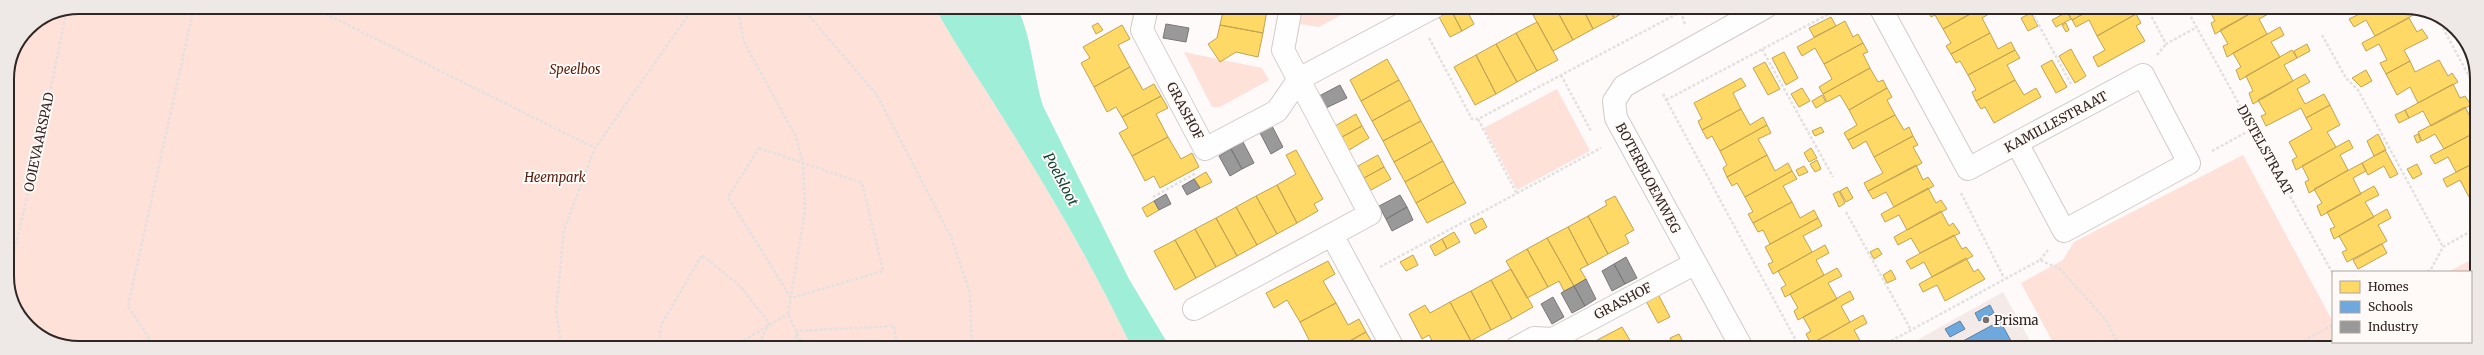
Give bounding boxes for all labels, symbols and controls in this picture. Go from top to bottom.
park label: Speelbos [550,61,601,78]
street label: GRASHOF [1163,79,1207,143]
street label: KAMILLESTRAAT [2001,88,2111,156]
street label: OOIEVAARSPAD [20,91,58,193]
street label: DISTELSTRAAT [2233,102,2297,198]
street label: BOTERBLOEMWEG [1612,120,1685,237]
water label: Poelsloot [1040,149,1083,209]
park label: Heempark [523,169,586,186]
legend [2332,271,2472,343]
street label: GRASHOF [1591,279,1655,323]
text: Homes [2368,279,2409,294]
text: Schools [2368,299,2413,314]
place label: Prisma [1994,312,2039,329]
marker: Prisma [1981,315,1991,325]
text: Industry [2368,319,2418,334]

